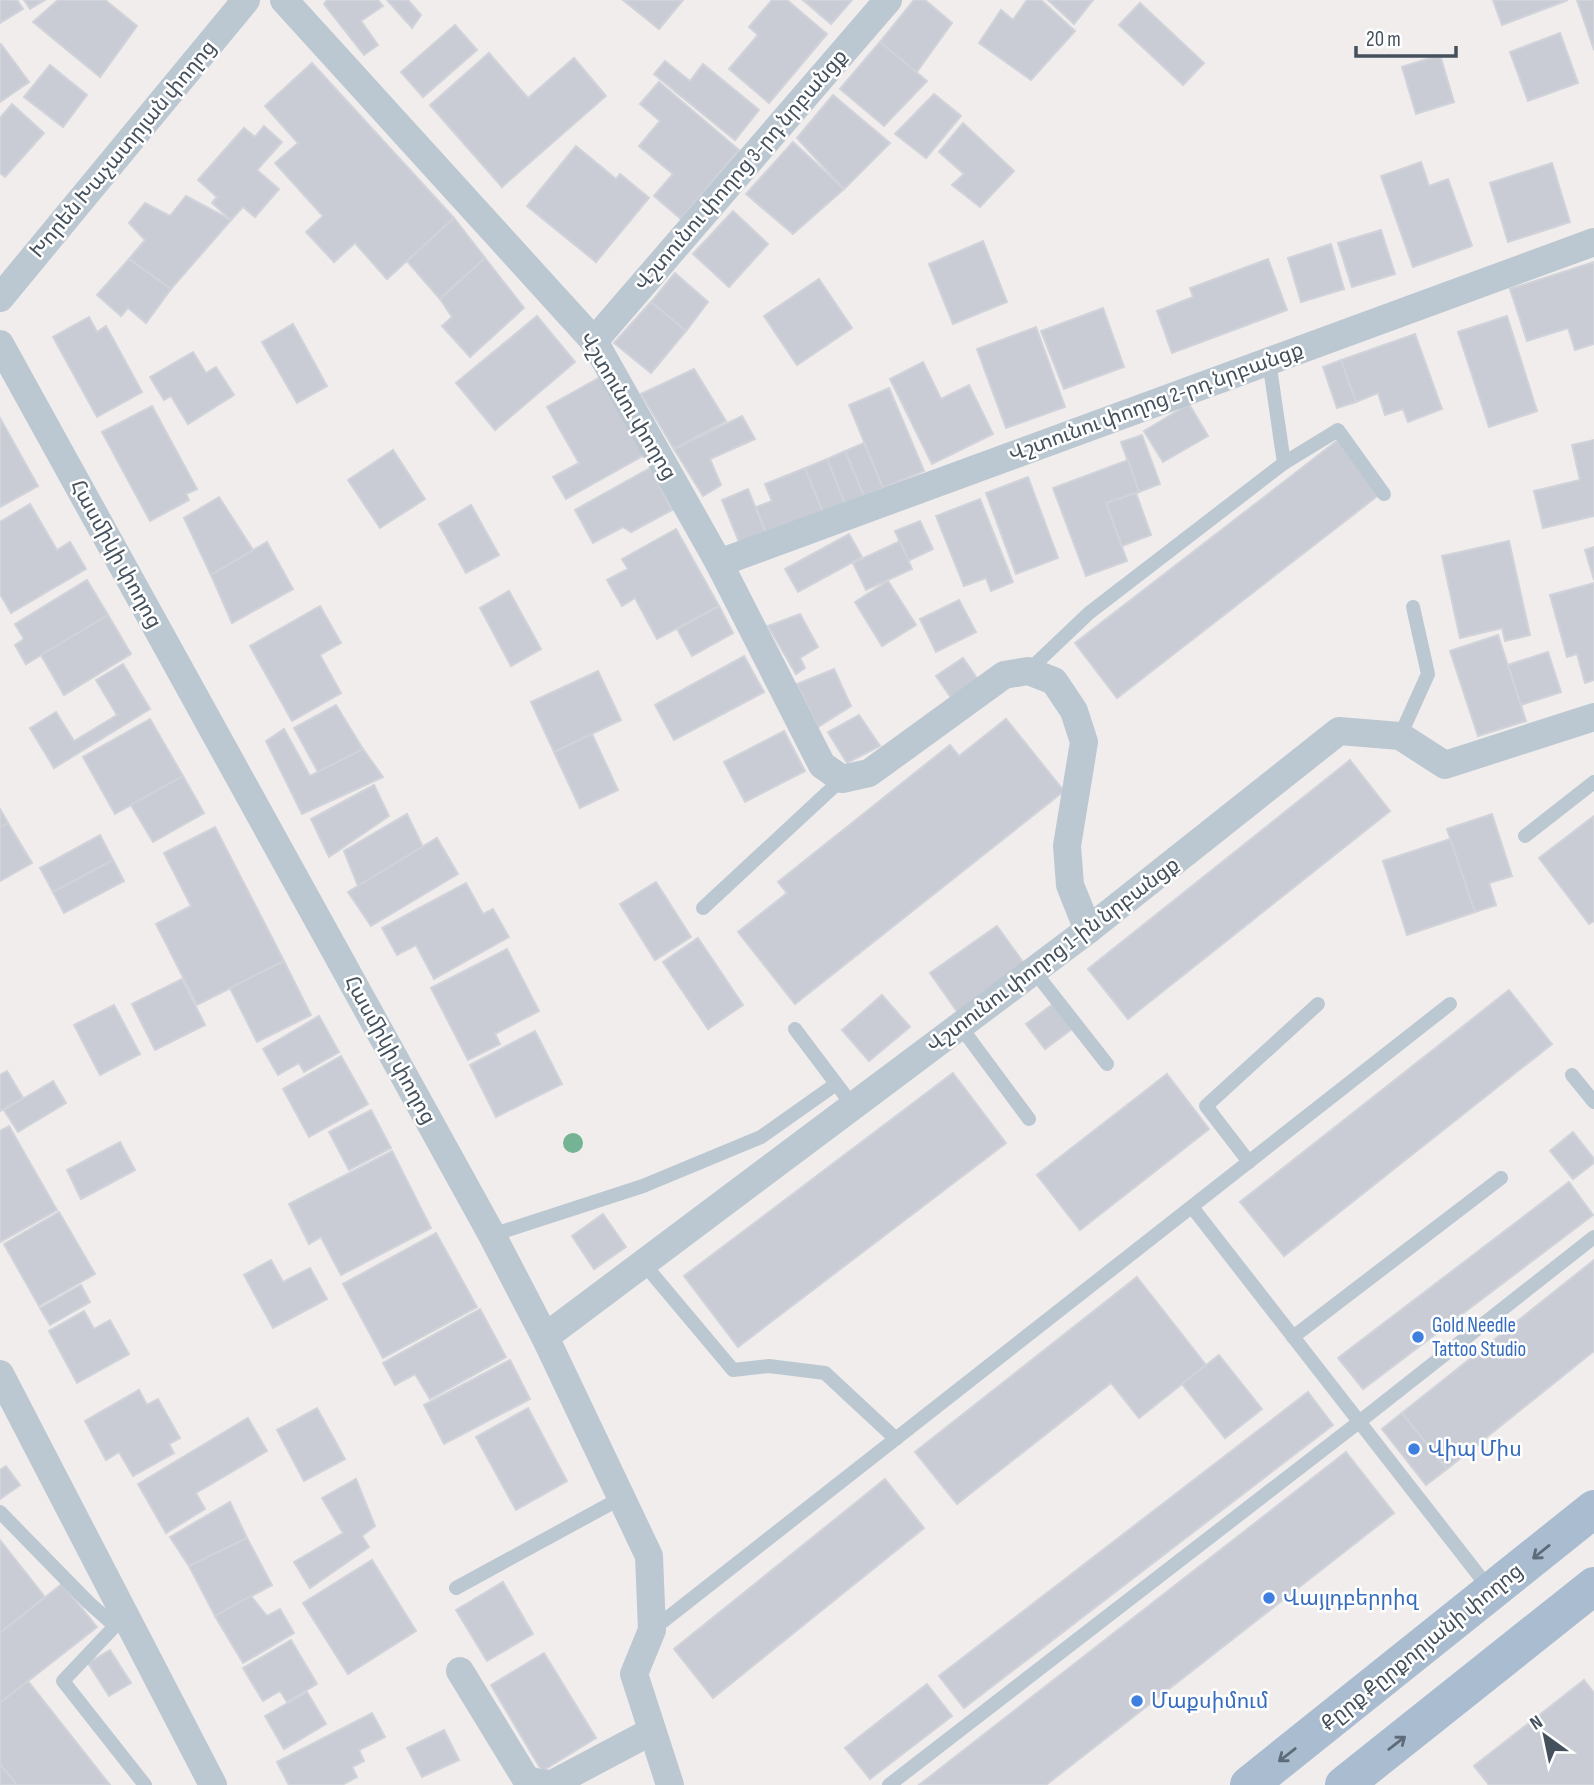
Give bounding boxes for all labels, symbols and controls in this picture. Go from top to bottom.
scale bar [1356,14,1456,58]
text: 20 m [1366,27,1401,52]
street label: Խորեն Խաչատրյան փողոց [25,35,221,263]
street label: Վշտունու փողոց 3-րդ նրբանցք [629,44,853,296]
street label: Վշտունու փողոց [574,328,682,484]
street label: Վշտունու փողոց 2-րդ նրբանցք [1005,337,1307,467]
street label: Հասմիկի փողոց [65,475,167,633]
street label: Վշտունու փողոց 1-ին նրբանցք [922,852,1184,1058]
street label: Հասմիկի փողոց [339,971,441,1129]
place label: Gold Needle Tattoo Studio [1432,1313,1526,1362]
marker: Gold Needle Tattoo Studio [1410,1329,1426,1345]
place label: Վիպ Միս [1428,1437,1522,1462]
marker: Վիպ Միս [1406,1441,1422,1457]
one-way arrow [1532,1544,1550,1560]
street label: Քըրք Քըրքորյանի փողոց [1316,1558,1528,1736]
place label: Վայլդբերրիզ [1283,1586,1420,1611]
marker: Վայլդբերրիզ [1261,1590,1277,1606]
place label: Մաքսիմում [1151,1689,1268,1714]
marker: Մաքսիմում [1129,1693,1145,1709]
north arrow [1510,1701,1580,1771]
text: N [1526,1711,1547,1735]
one-way arrow [1387,1735,1406,1750]
one-way arrow [1278,1748,1296,1763]

